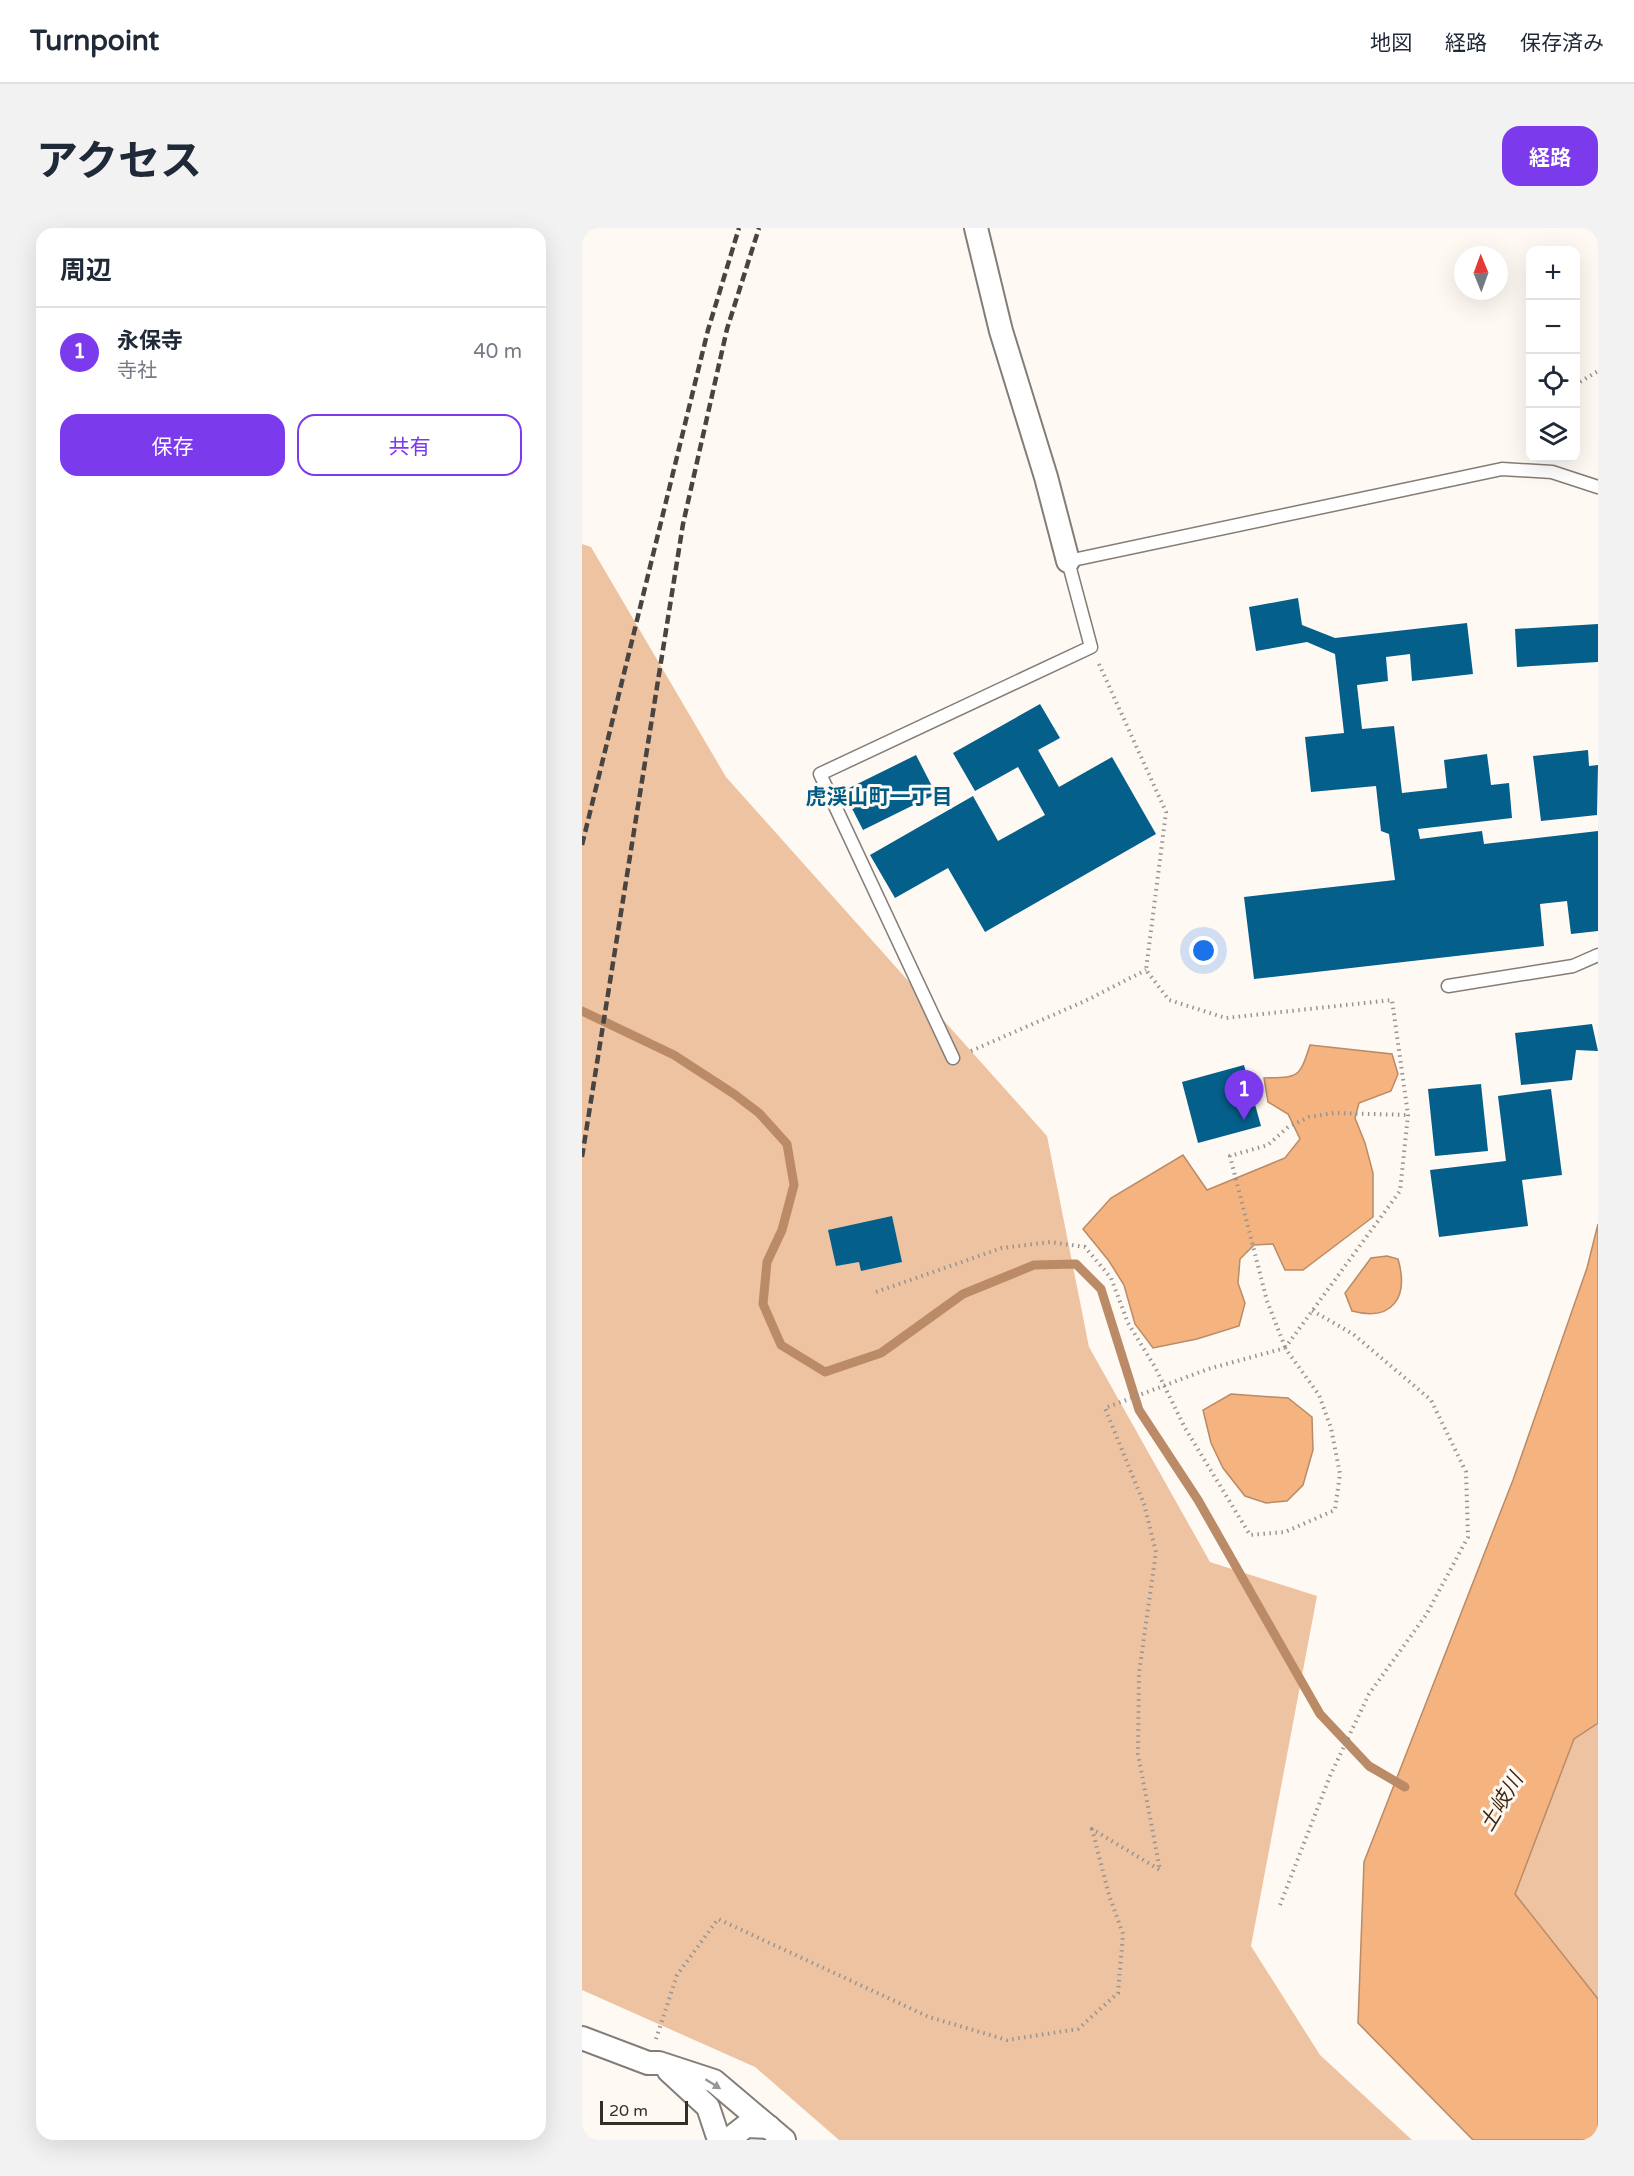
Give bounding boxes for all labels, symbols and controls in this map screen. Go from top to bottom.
text: Turnpoint [30,24,159,58]
text: 地図 [1370,31,1412,56]
text: 経路 [1445,31,1487,56]
text: 保存済み [1520,31,1604,56]
button: 経路 [1502,126,1598,186]
text: アクセス [36,136,202,187]
north arrow [1454,246,1508,300]
map controls [1526,246,1580,462]
button: + [1526,246,1580,300]
text: 周辺 [60,255,112,286]
button: − [1526,300,1580,354]
text: 永保寺 [117,328,183,354]
text: 1 [73,340,86,364]
text: 40 m [473,340,522,364]
button: locate [1526,354,1580,408]
text: 寺社 [117,359,157,383]
button: layers [1526,408,1580,462]
button: 保存 [60,414,285,476]
button: 共有 [297,414,522,476]
district label: 虎渓山町一丁目 [806,785,953,810]
your location [1189,936,1218,965]
pin: 1 [1224,1070,1264,1120]
water label: 土岐川 [1474,1767,1529,1836]
one-way arrow [705,2078,721,2089]
scale bar [600,2098,688,2126]
text: 20 m [609,2101,648,2121]

